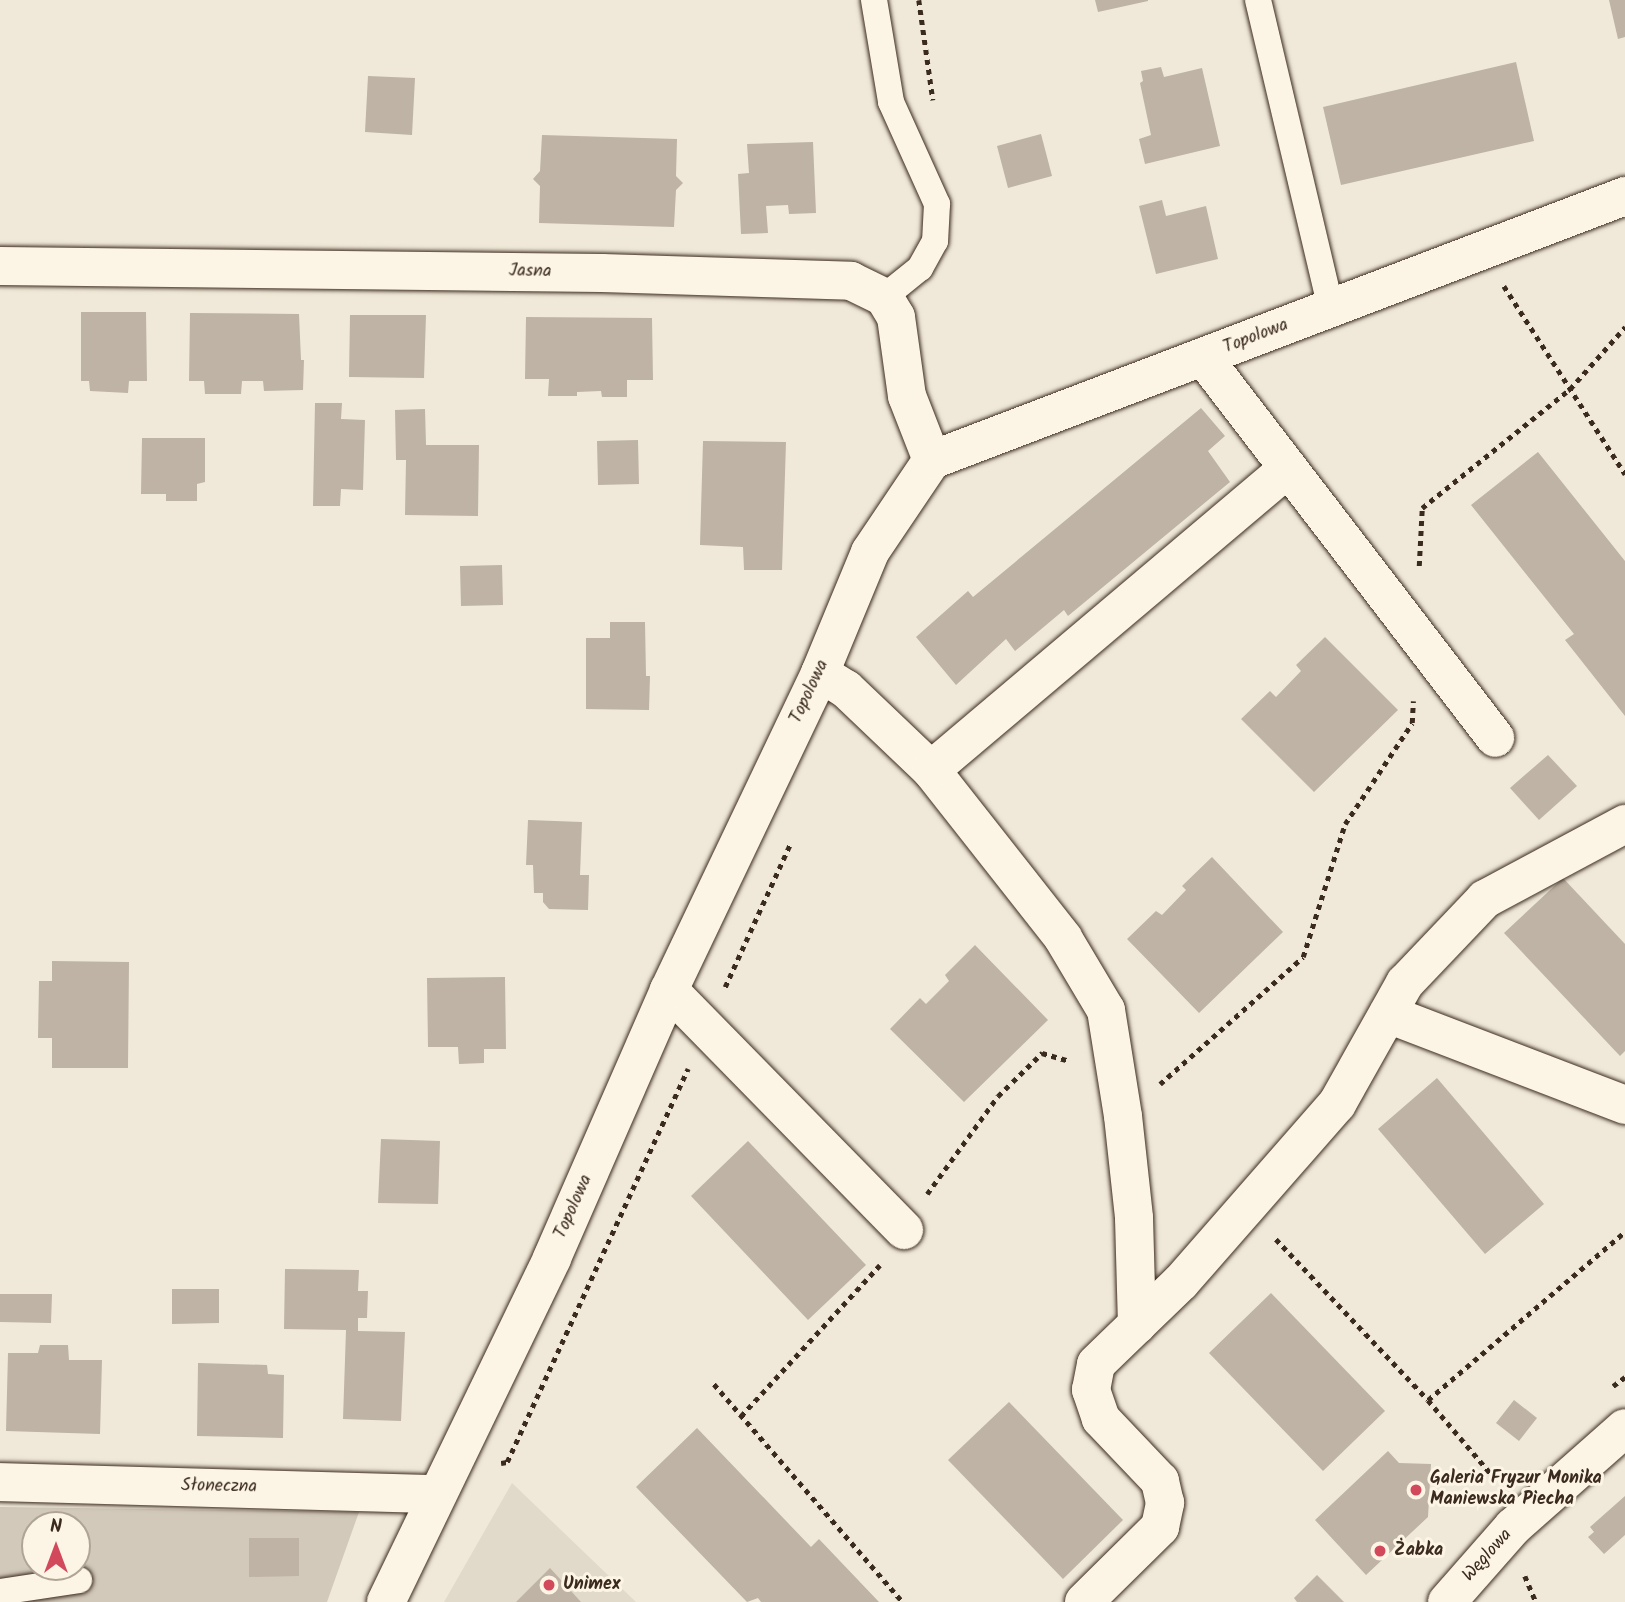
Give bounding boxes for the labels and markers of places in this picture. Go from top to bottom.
place label: Galeria Fryzur Monika Maniewska Piecha [1430,1469,1602,1512]
marker: Galeria Fryzur Monika Maniewska Piecha [1408,1482,1424,1498]
place label: Żabka [1394,1540,1443,1562]
marker: Żabka [1372,1543,1388,1559]
place label: Unimex [563,1574,620,1596]
marker: Unimex [541,1577,557,1593]

